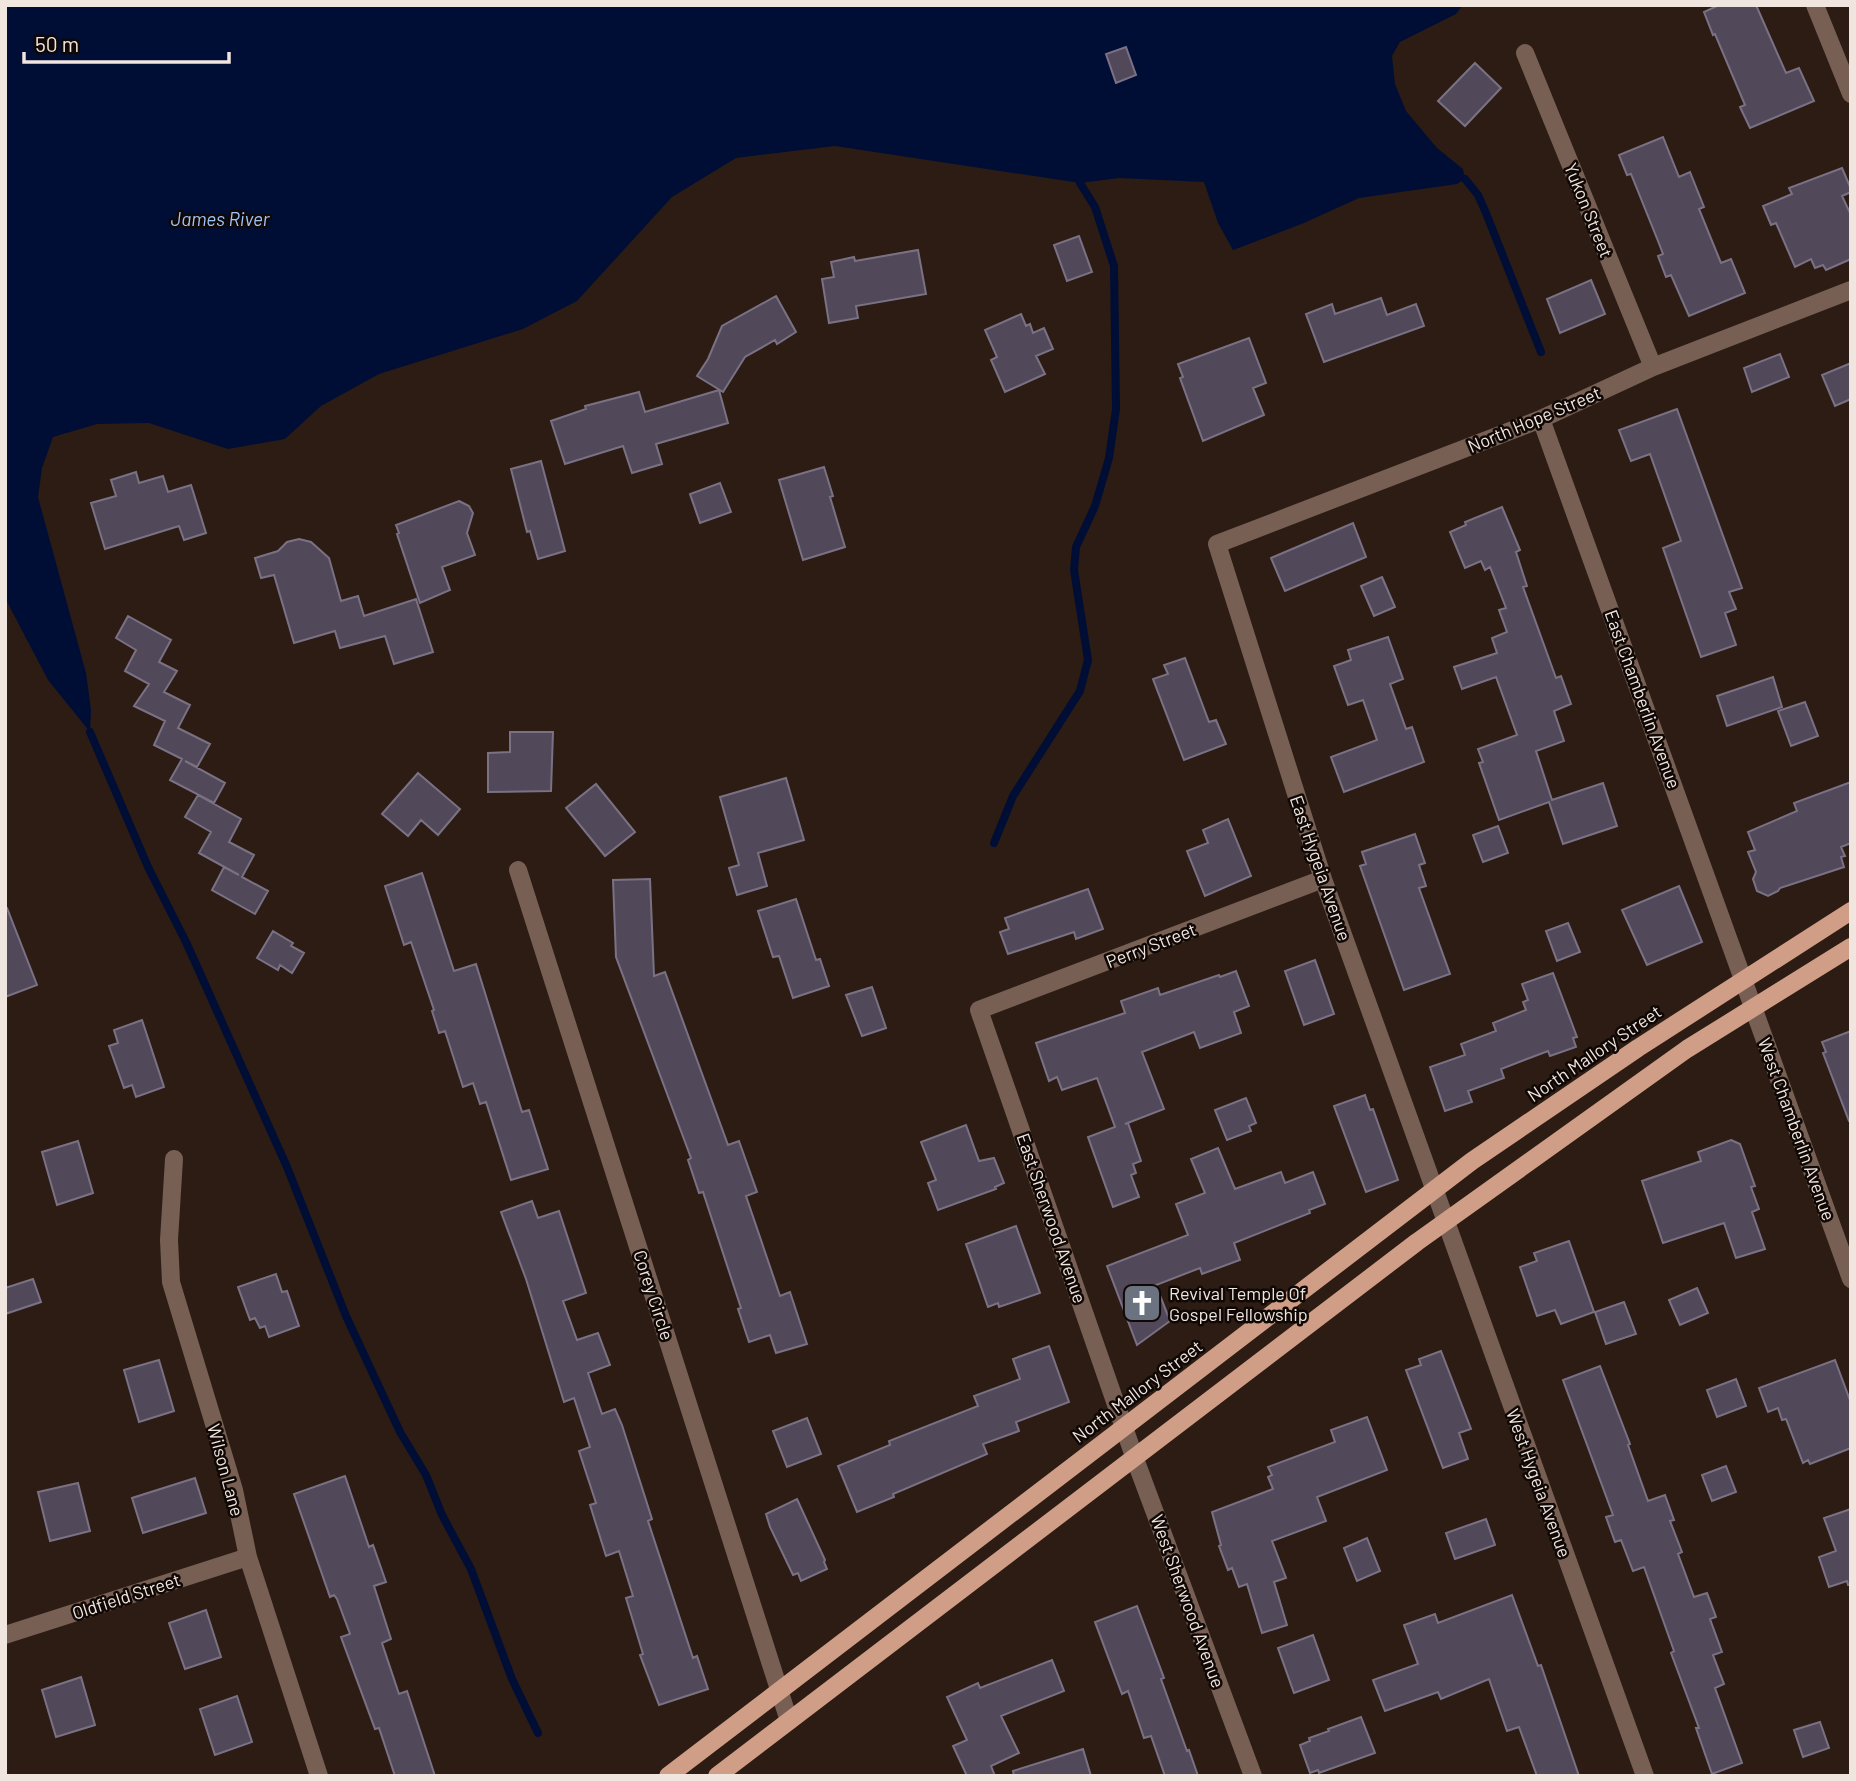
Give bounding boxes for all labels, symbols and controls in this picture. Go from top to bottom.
scale bar [24,21,229,65]
text: 50 m [35,31,79,56]
street label: Yukon Street [1560,159,1618,261]
water label: James River [171,207,271,230]
street label: North Hope Street [1464,381,1604,457]
street label: East Chamberlin Avenue [1600,607,1686,791]
street label: East Hygeia Avenue [1286,792,1356,944]
street label: Perry Street [1103,918,1199,972]
street label: North Mallory Street [1523,1000,1665,1106]
street label: West Chamberlin Avenue [1754,1035,1840,1223]
street label: East Sherwood Avenue [1013,1130,1091,1306]
street label: Corey Circle [629,1247,679,1343]
church icon: Revival Temple Of Gospel Fellowship [1121,1282,1163,1324]
place label: Revival Temple Of Gospel Fellowship [1169,1282,1308,1325]
street label: North Mallory Street [1068,1335,1206,1447]
street label: West Hygeia Avenue [1502,1406,1576,1560]
street label: Wilson Lane [203,1421,249,1519]
street label: West Sherwood Avenue [1146,1511,1230,1691]
street label: Oldfield Street [69,1568,183,1624]

